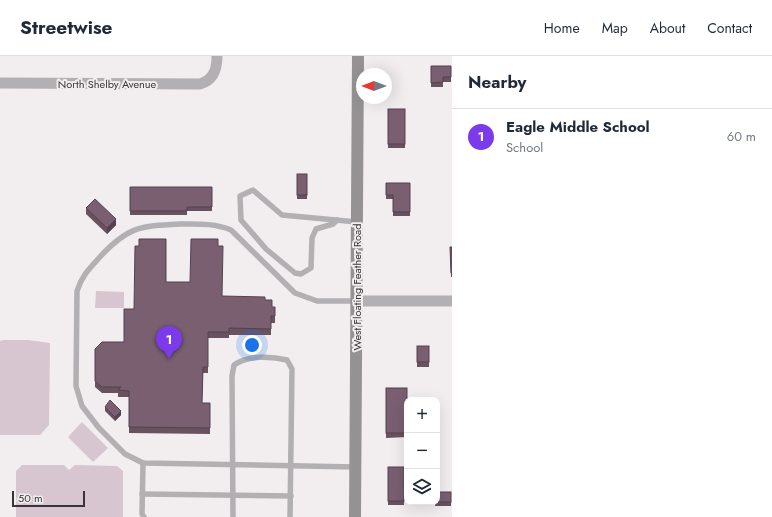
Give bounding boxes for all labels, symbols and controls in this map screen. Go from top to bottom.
text: Streetwise [20,14,113,41]
text: Home [544,18,580,38]
text: Map [602,18,628,38]
text: About [650,18,685,38]
text: Contact [707,18,752,38]
north arrow [356,68,392,104]
text: Nearby [468,70,526,94]
street label: North Shelby Avenue [58,76,157,92]
text: Eagle Middle School [506,116,650,138]
text: 1 [478,127,484,146]
text: 60 m [727,127,756,146]
text: School [506,138,543,157]
street label: West Floating Feather Road [349,223,365,351]
pin: 1 [156,326,182,359]
your location [242,335,262,355]
map controls [404,397,440,505]
button: + [404,397,440,433]
button: − [404,433,440,469]
button: layers [404,469,440,505]
scale bar [12,489,85,508]
text: 50 m [18,490,43,506]

